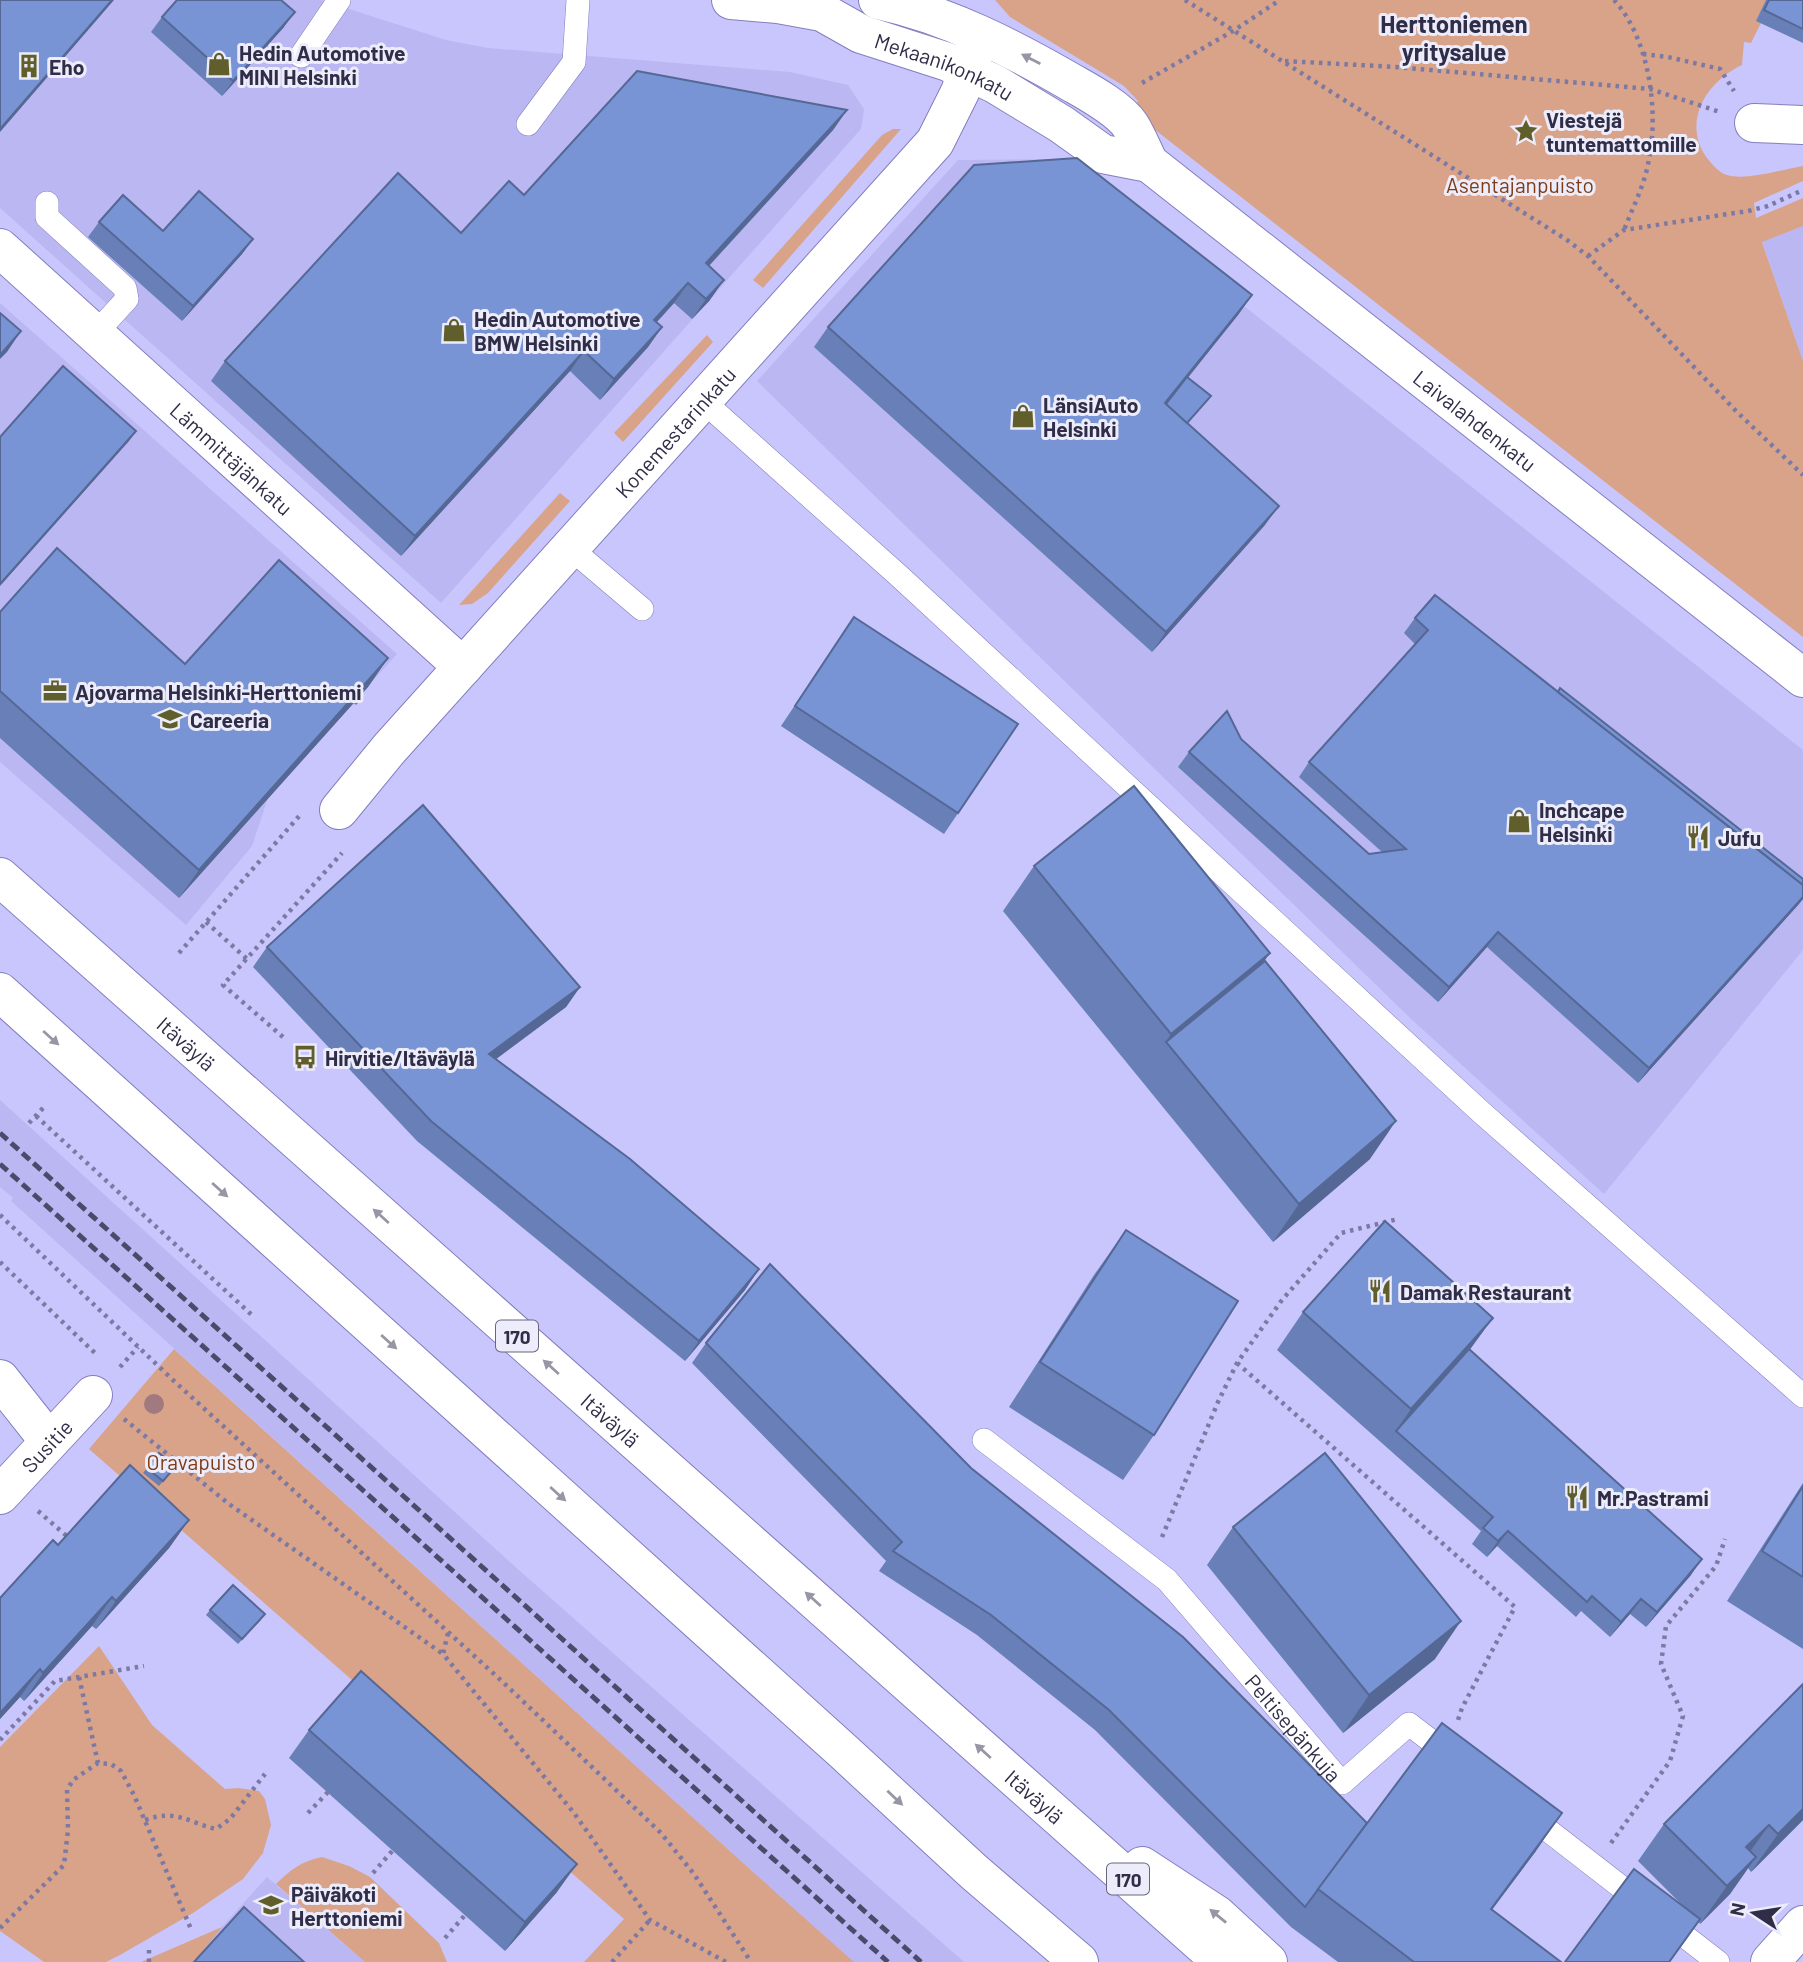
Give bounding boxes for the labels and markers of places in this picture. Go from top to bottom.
place label: Hedin Automotive MINI Helsinki [239,40,406,89]
shop icon: Hedin Automotive MINI Helsinki [205,50,233,78]
building icon: Eho [15,52,43,80]
place label: Eho [49,54,84,79]
place label: Viestejä tuntemattomille [1546,107,1697,156]
place icon: Viestejä tuntemattomille [1512,117,1540,145]
place label: Hedin Automotive BMW Helsinki [474,306,641,355]
shop icon: Hedin Automotive BMW Helsinki [440,316,468,344]
place label: LänsiAuto Helsinki [1043,392,1139,441]
shop icon: LänsiAuto Helsinki [1009,402,1037,430]
office icon: Ajovarma Helsinki-Herttoniemi [41,677,69,705]
place label: Ajovarma Helsinki-Herttoniemi [75,679,362,704]
school or university icon: Careeria [156,705,184,733]
place label: Careeria [190,707,269,732]
place label: Inchcape Helsinki [1539,797,1624,846]
shop icon: Inchcape Helsinki [1505,807,1533,835]
restaurant icon: Jufu [1684,823,1712,851]
place label: Jufu [1718,825,1761,850]
bus stop icon: Hirvitie/Itäväylä [291,1043,319,1071]
place label: Hirvitie/Itäväylä [325,1045,475,1070]
restaurant icon: Damak Restaurant [1366,1277,1394,1305]
place label: Damak Restaurant [1400,1279,1572,1304]
restaurant icon: Mr.Pastrami [1563,1483,1591,1511]
place label: Mr.Pastrami [1597,1485,1709,1510]
place label: Päiväkoti Herttoniemi [291,1881,403,1930]
school or university icon: Päiväkoti Herttoniemi [257,1891,285,1919]

